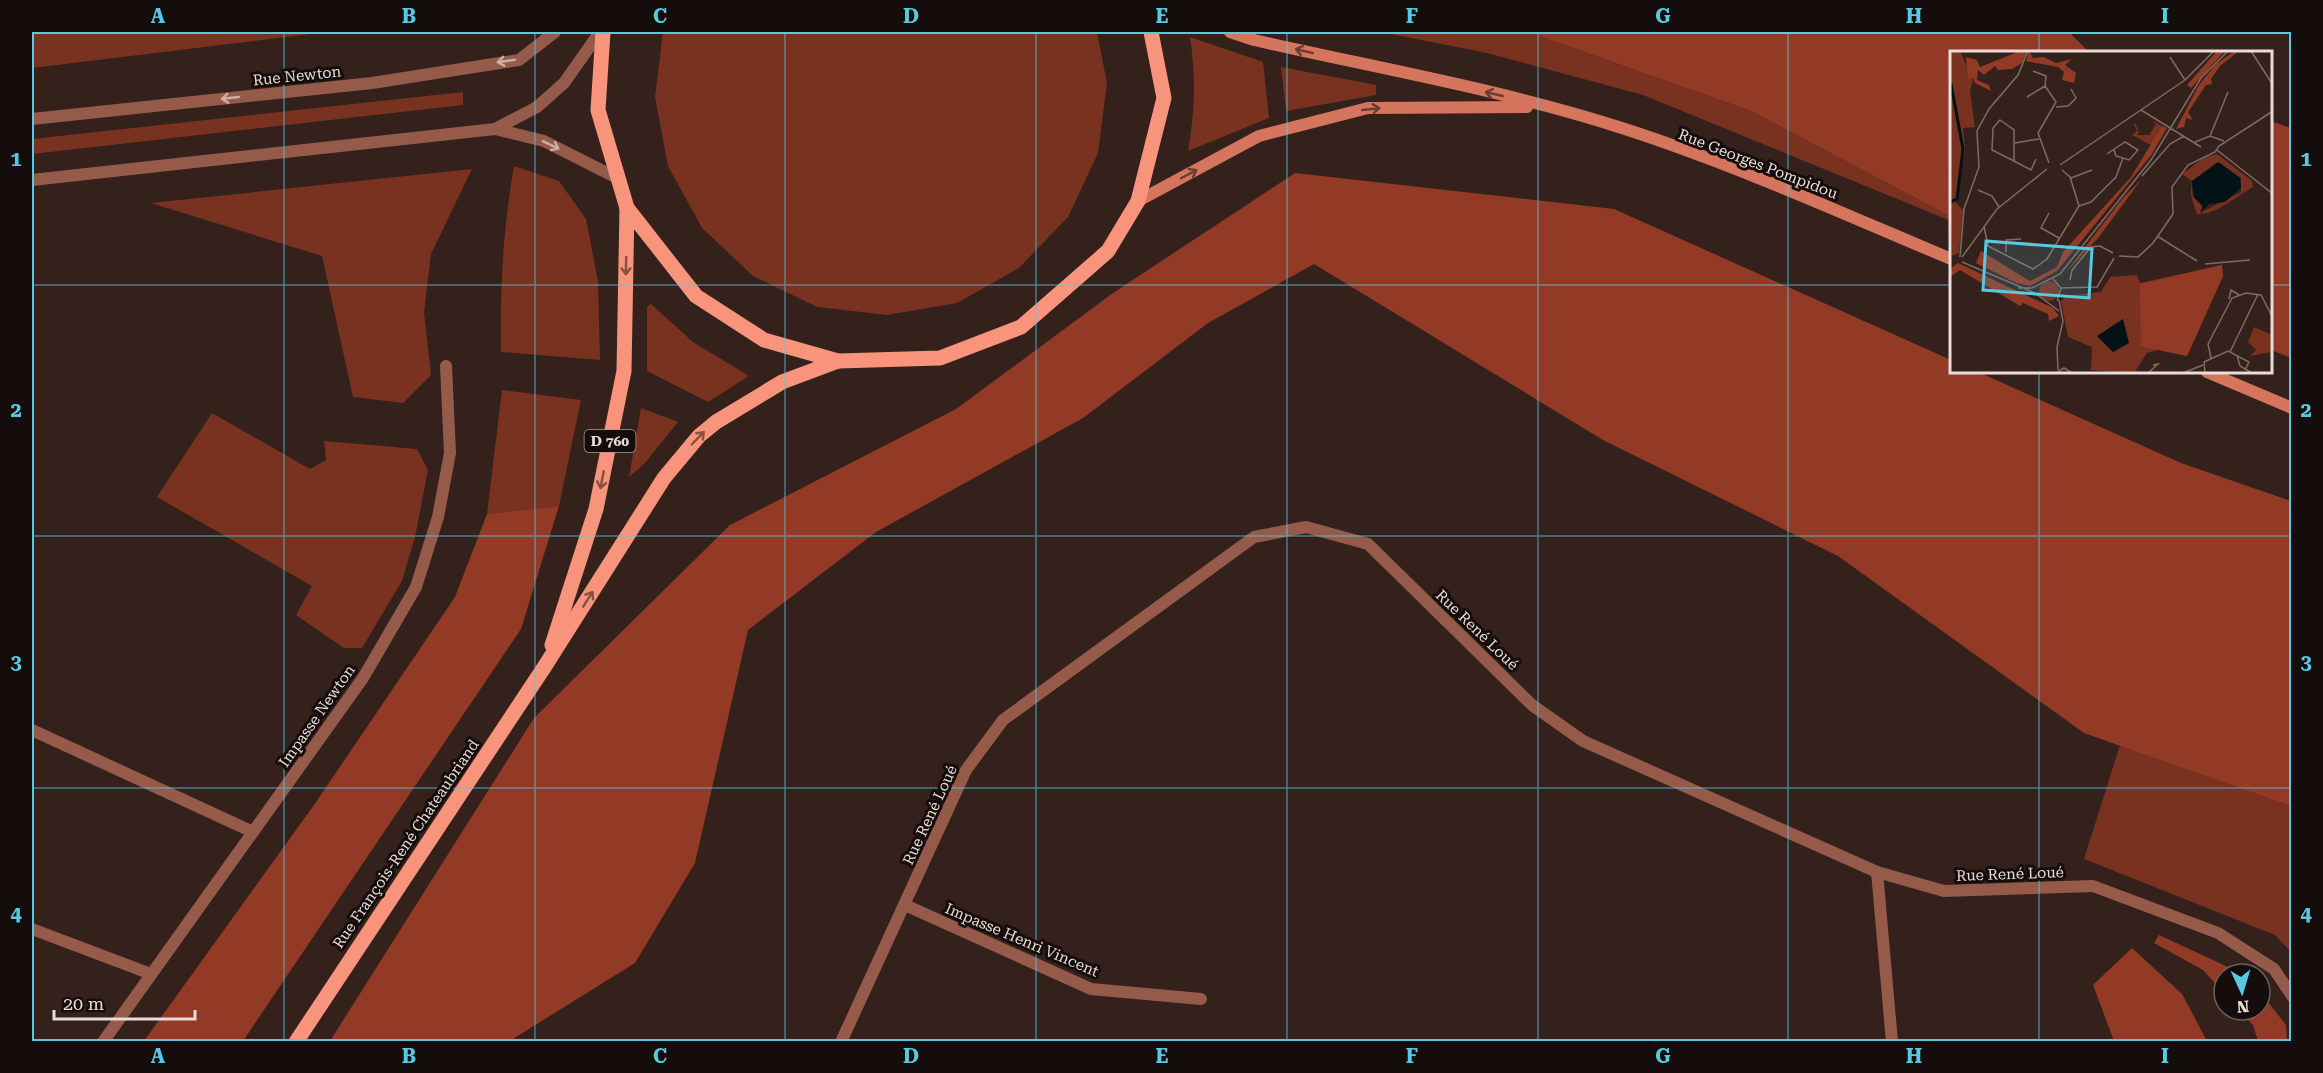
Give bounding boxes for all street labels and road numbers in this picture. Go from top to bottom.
street label: Rue Newton [252,62,342,90]
street label: Rue Georges Pompidou [1676,125,1841,203]
road number: D 760 [584,430,636,452]
street label: Rue René Loué [1432,586,1522,674]
street label: Impasse Newton [275,661,359,770]
street label: Rue François-René Chateaubriand [329,736,483,952]
street label: Rue René Loué [899,762,961,868]
street label: Rue René Loué [1956,863,2064,885]
street label: Impasse Henri Vincent [943,899,1102,981]

